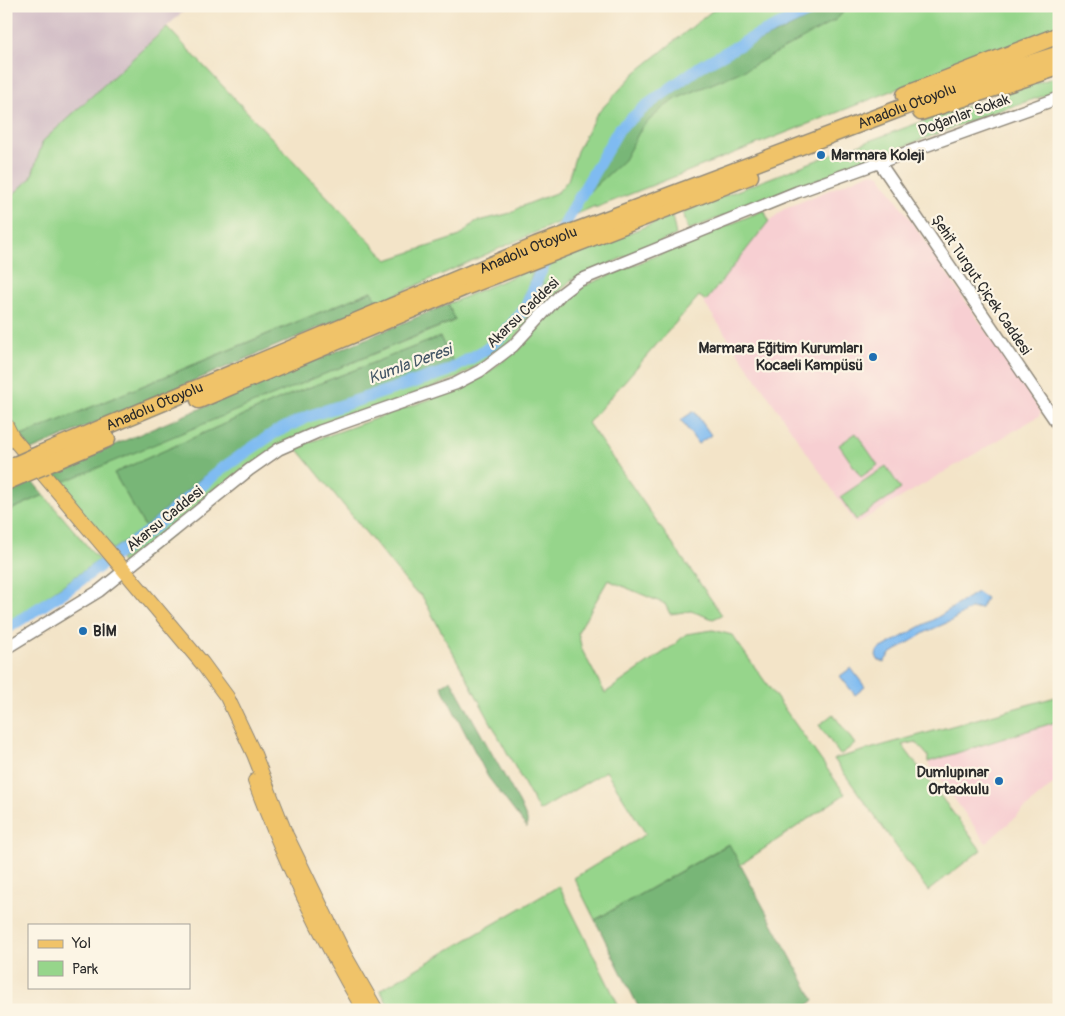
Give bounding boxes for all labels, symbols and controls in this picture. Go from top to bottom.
street label: Anadolu Otoyolu [855,79,959,133]
street label: Doğanlar Sokak [916,89,1013,140]
place label: Marmara Koleji [831,146,925,165]
marker: Marmara Koleji [815,149,827,161]
street label: Şehit Turgut Çiçek Caddesi [927,211,1035,359]
street label: Anadolu Otoyolu [476,222,580,278]
street label: Akarsu Caddesi [483,274,563,352]
water label: Kumla Deresi [366,339,456,388]
place label: Marmara Eğitim Kurumları Kocaeli Kampüsü [698,339,863,375]
marker: Marmara Eğitim Kurumları Kocaeli Kampüsü [867,351,879,363]
street label: Anadolu Otoyolu [103,377,206,435]
street label: Akarsu Caddesi [123,482,208,556]
place label: BİM [93,622,117,641]
marker: BİM [77,625,89,637]
place label: Dumlupınar Ortaokulu [916,763,990,799]
marker: Dumlupınar Ortaokulu [993,775,1005,787]
legend [28,924,190,988]
text: Yol [71,934,91,953]
text: Park [72,960,99,979]

